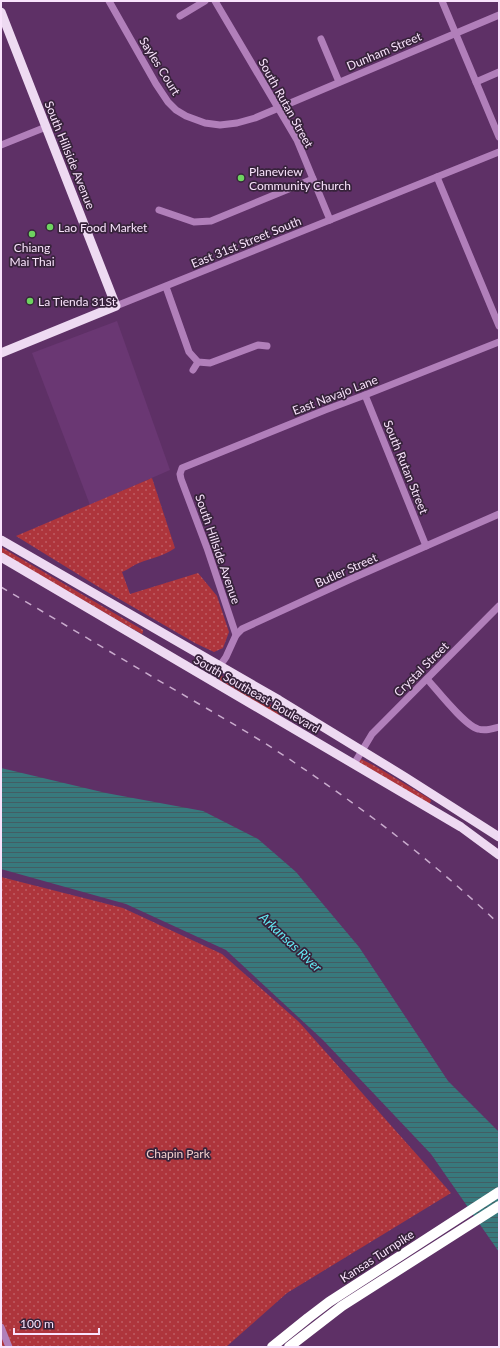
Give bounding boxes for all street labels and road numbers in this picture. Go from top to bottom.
street label: Dunham Street [344,28,424,73]
street label: Sayles Court [136,34,184,99]
street label: South Rutan Street [255,56,317,151]
street label: South Hillside Avenue [41,99,99,211]
street label: East 31st Street South [189,213,303,271]
street label: East Navajo Lane [290,372,380,418]
street label: South Rutan Street [380,418,432,517]
street label: South Hillside Avenue [192,492,244,606]
street label: Butler Street [313,549,380,590]
street label: Crystal Street [390,638,452,700]
street label: South Southeast Boulevard [191,652,323,736]
street label: Kansas Turnpike [337,1227,417,1285]

